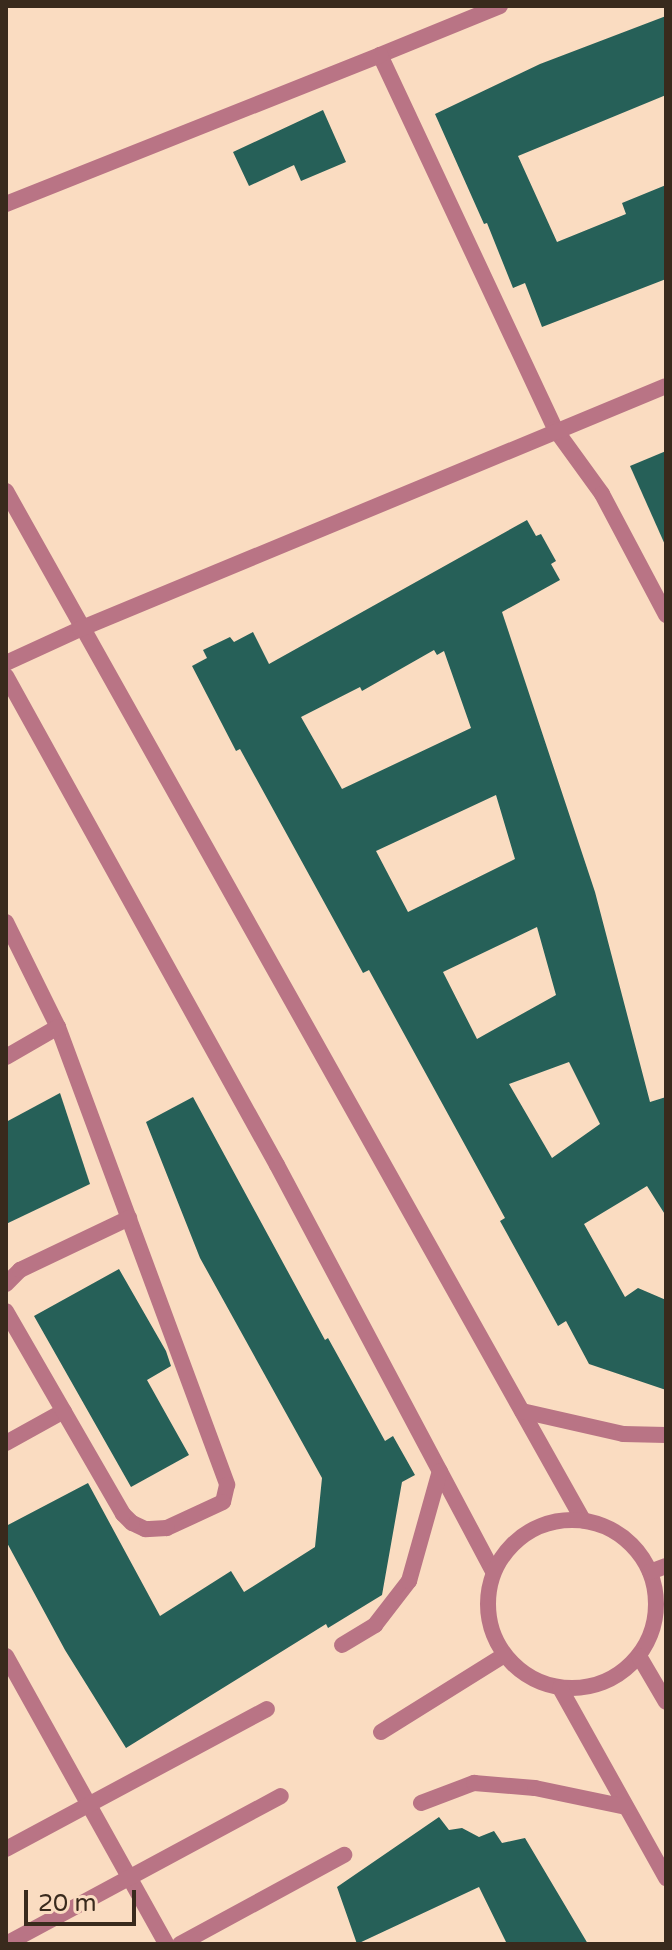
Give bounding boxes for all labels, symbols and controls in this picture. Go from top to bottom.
scale bar [28,1874,140,1924]
text: 20 m [38,1889,96,1918]

